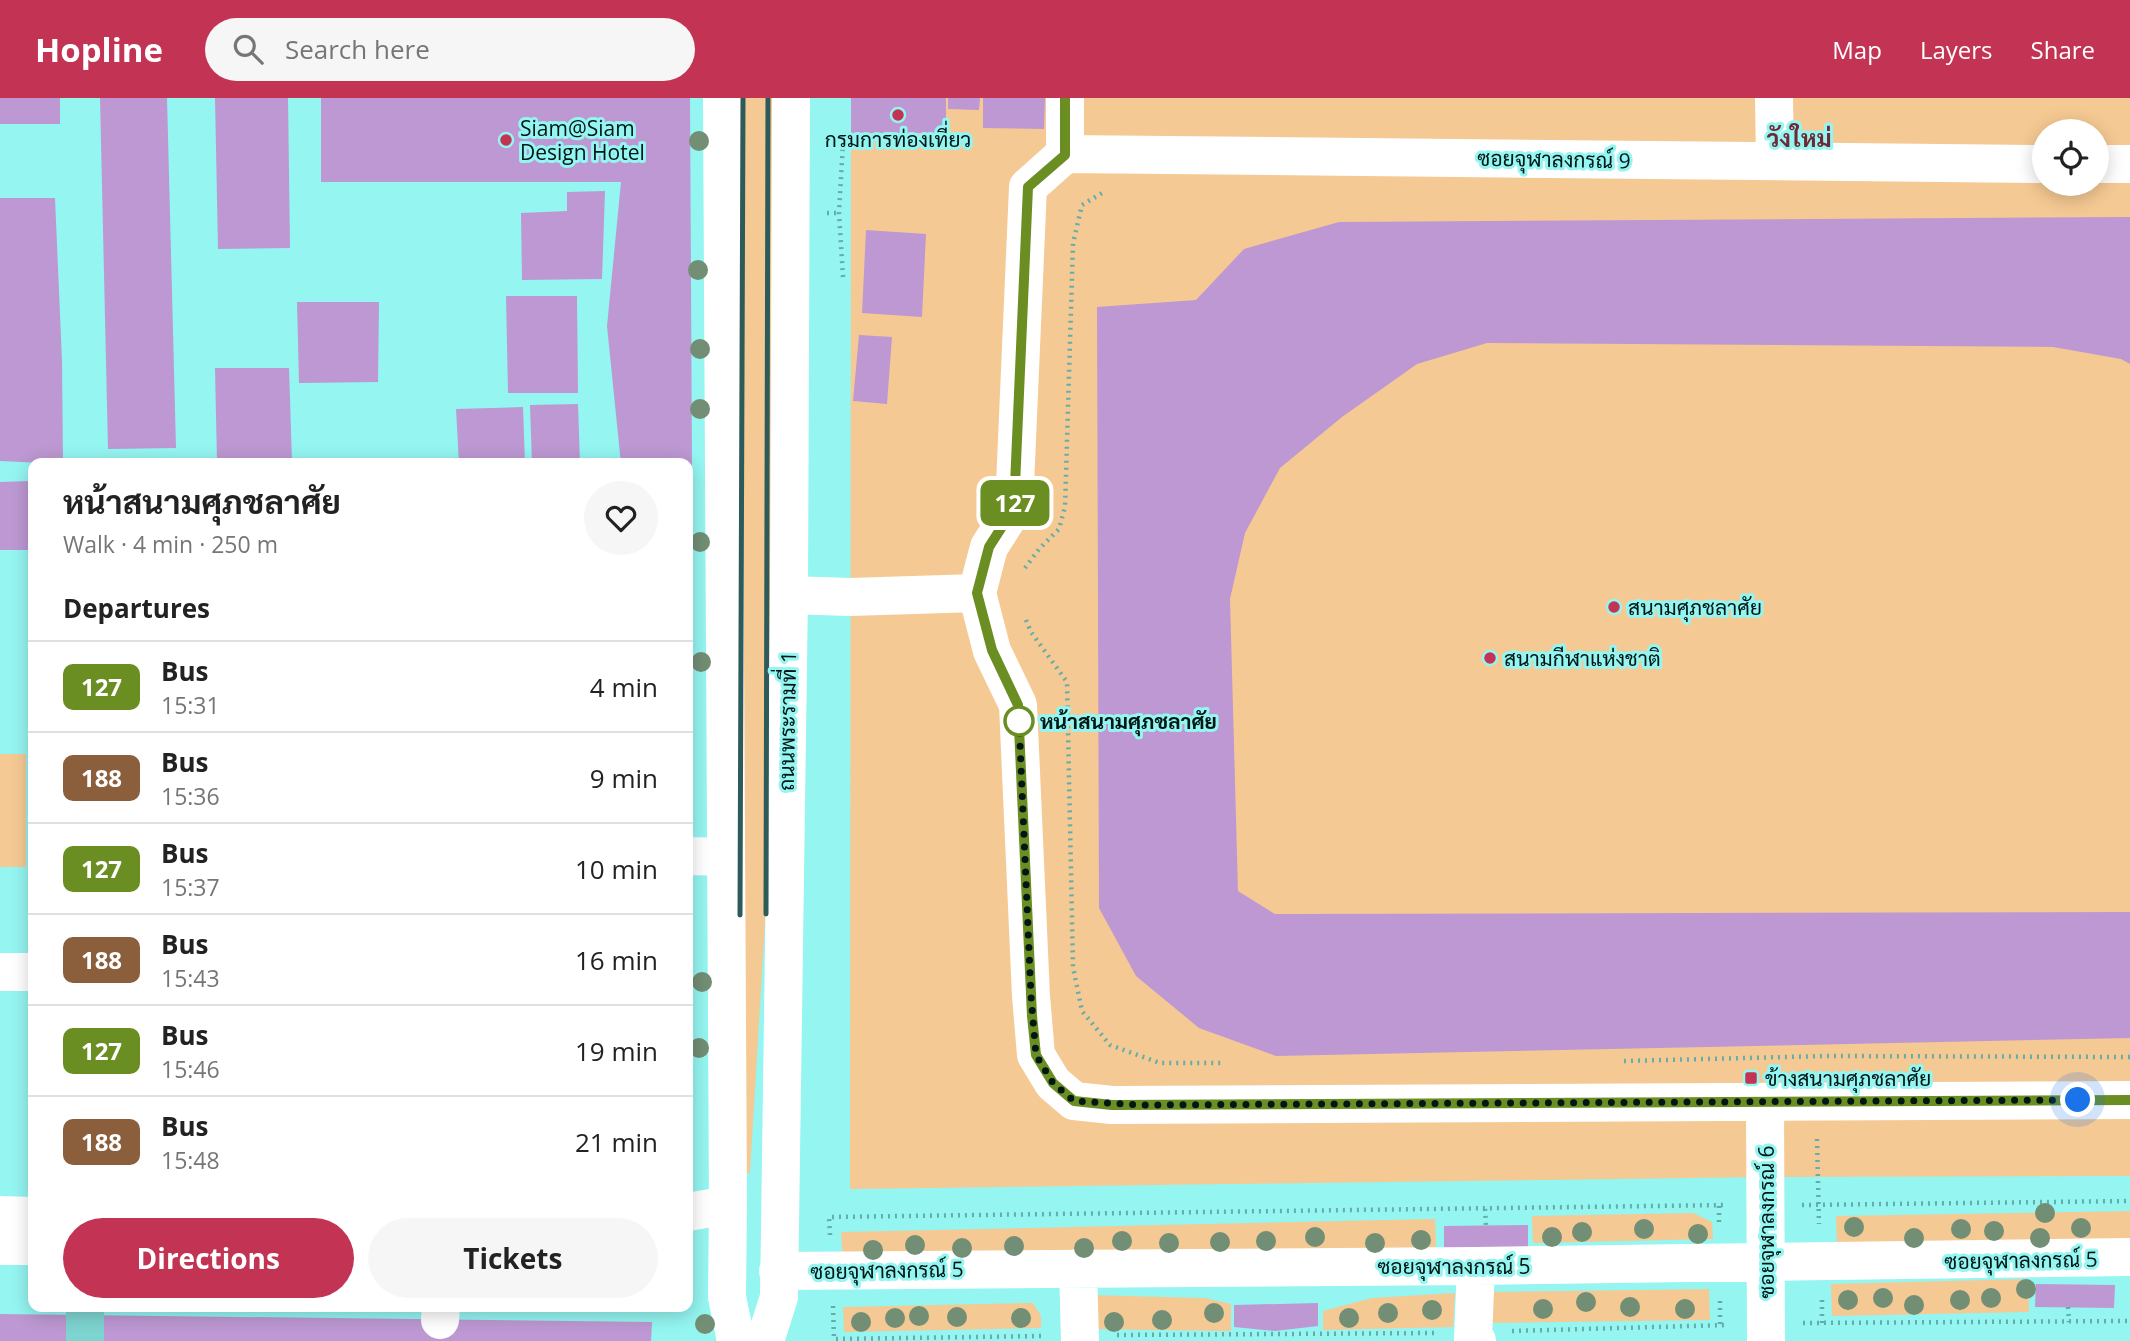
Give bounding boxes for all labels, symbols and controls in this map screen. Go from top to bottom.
search box [205,18,695,81]
text: Hopline [35,27,163,72]
icon: search [229,30,267,68]
text: Search here [285,31,430,67]
text: Map [1832,33,1882,66]
text: Layers [1920,33,1993,66]
text: Share [2031,33,2095,66]
marker: กรมการท่องเที่ยว [890,107,906,123]
place label: Siam@Siam Design Hotel [520,114,645,166]
map controls [2032,119,2109,196]
button: locate [2032,119,2109,196]
place label: กรมการท่องเที่ยว [825,120,971,153]
district label: วังใหม่ [1766,121,1832,154]
marker: Siam@Siam Design Hotel [498,132,514,148]
street label: ซอยจุฬาลงกรณ์ 9 [1477,144,1631,175]
text: หน้าสนามศุภชลาศัย [63,479,341,524]
line badge: 127 [975,480,1055,526]
button: heart [584,481,658,555]
text: 127 [994,486,1036,519]
text: Walk · 4 min · 250 m [63,528,278,560]
text: Departures [63,590,210,626]
place label: สนามศุภชลาศัย [1628,593,1762,622]
marker: สนามศุภชลาศัย [1606,599,1622,615]
place label: สนามกีฬาแห่งชาติ [1504,644,1661,672]
marker: สนามกีฬาแห่งชาติ [1482,650,1498,666]
street label: ถนนพระรามที่ 1 [767,651,802,791]
text: Bus [161,653,208,689]
text: 4 min [590,669,658,705]
text: 127 [81,670,122,703]
text: 15:31 [161,689,220,721]
marker: หน้าสนามศุภชลาศัย [1004,706,1034,736]
place label: หน้าสนามศุภชลาศัย [1040,707,1217,737]
text: Bus [161,744,208,780]
text: 9 min [590,760,658,796]
text: 188 [81,761,122,794]
text: 15:36 [161,780,220,812]
text: Bus [161,835,208,871]
text: 10 min [575,851,658,887]
text: 127 [81,852,122,885]
text: 15:37 [161,871,220,903]
text: Bus [161,926,208,962]
text: 16 min [575,942,658,978]
text: 188 [81,943,122,976]
text: 15:43 [161,962,220,994]
text: Bus [161,1017,208,1053]
text: 19 min [575,1033,658,1069]
text: 127 [81,1034,122,1067]
text: 15:46 [161,1053,220,1085]
place label: ข้างสนามศุภชลาศัย [1765,1064,1931,1093]
marker: ข้างสนามศุภชลาศัย [1743,1070,1759,1086]
your location [2060,1082,2095,1117]
text: Bus [161,1108,208,1144]
text: 21 min [575,1124,658,1160]
text: 188 [81,1125,122,1158]
text: 15:48 [161,1144,220,1176]
street label: ซอยจุฬาลงกรณ์ 6 [1752,1145,1781,1299]
button: Directions [63,1218,354,1298]
button: Tickets [368,1218,658,1298]
street label: ซอยจุฬาลงกรณ์ 5 [1944,1245,2098,1276]
street label: ซอยจุฬาลงกรณ์ 5 [1377,1252,1531,1281]
street label: ซอยจุฬาลงกรณ์ 5 [810,1255,964,1286]

